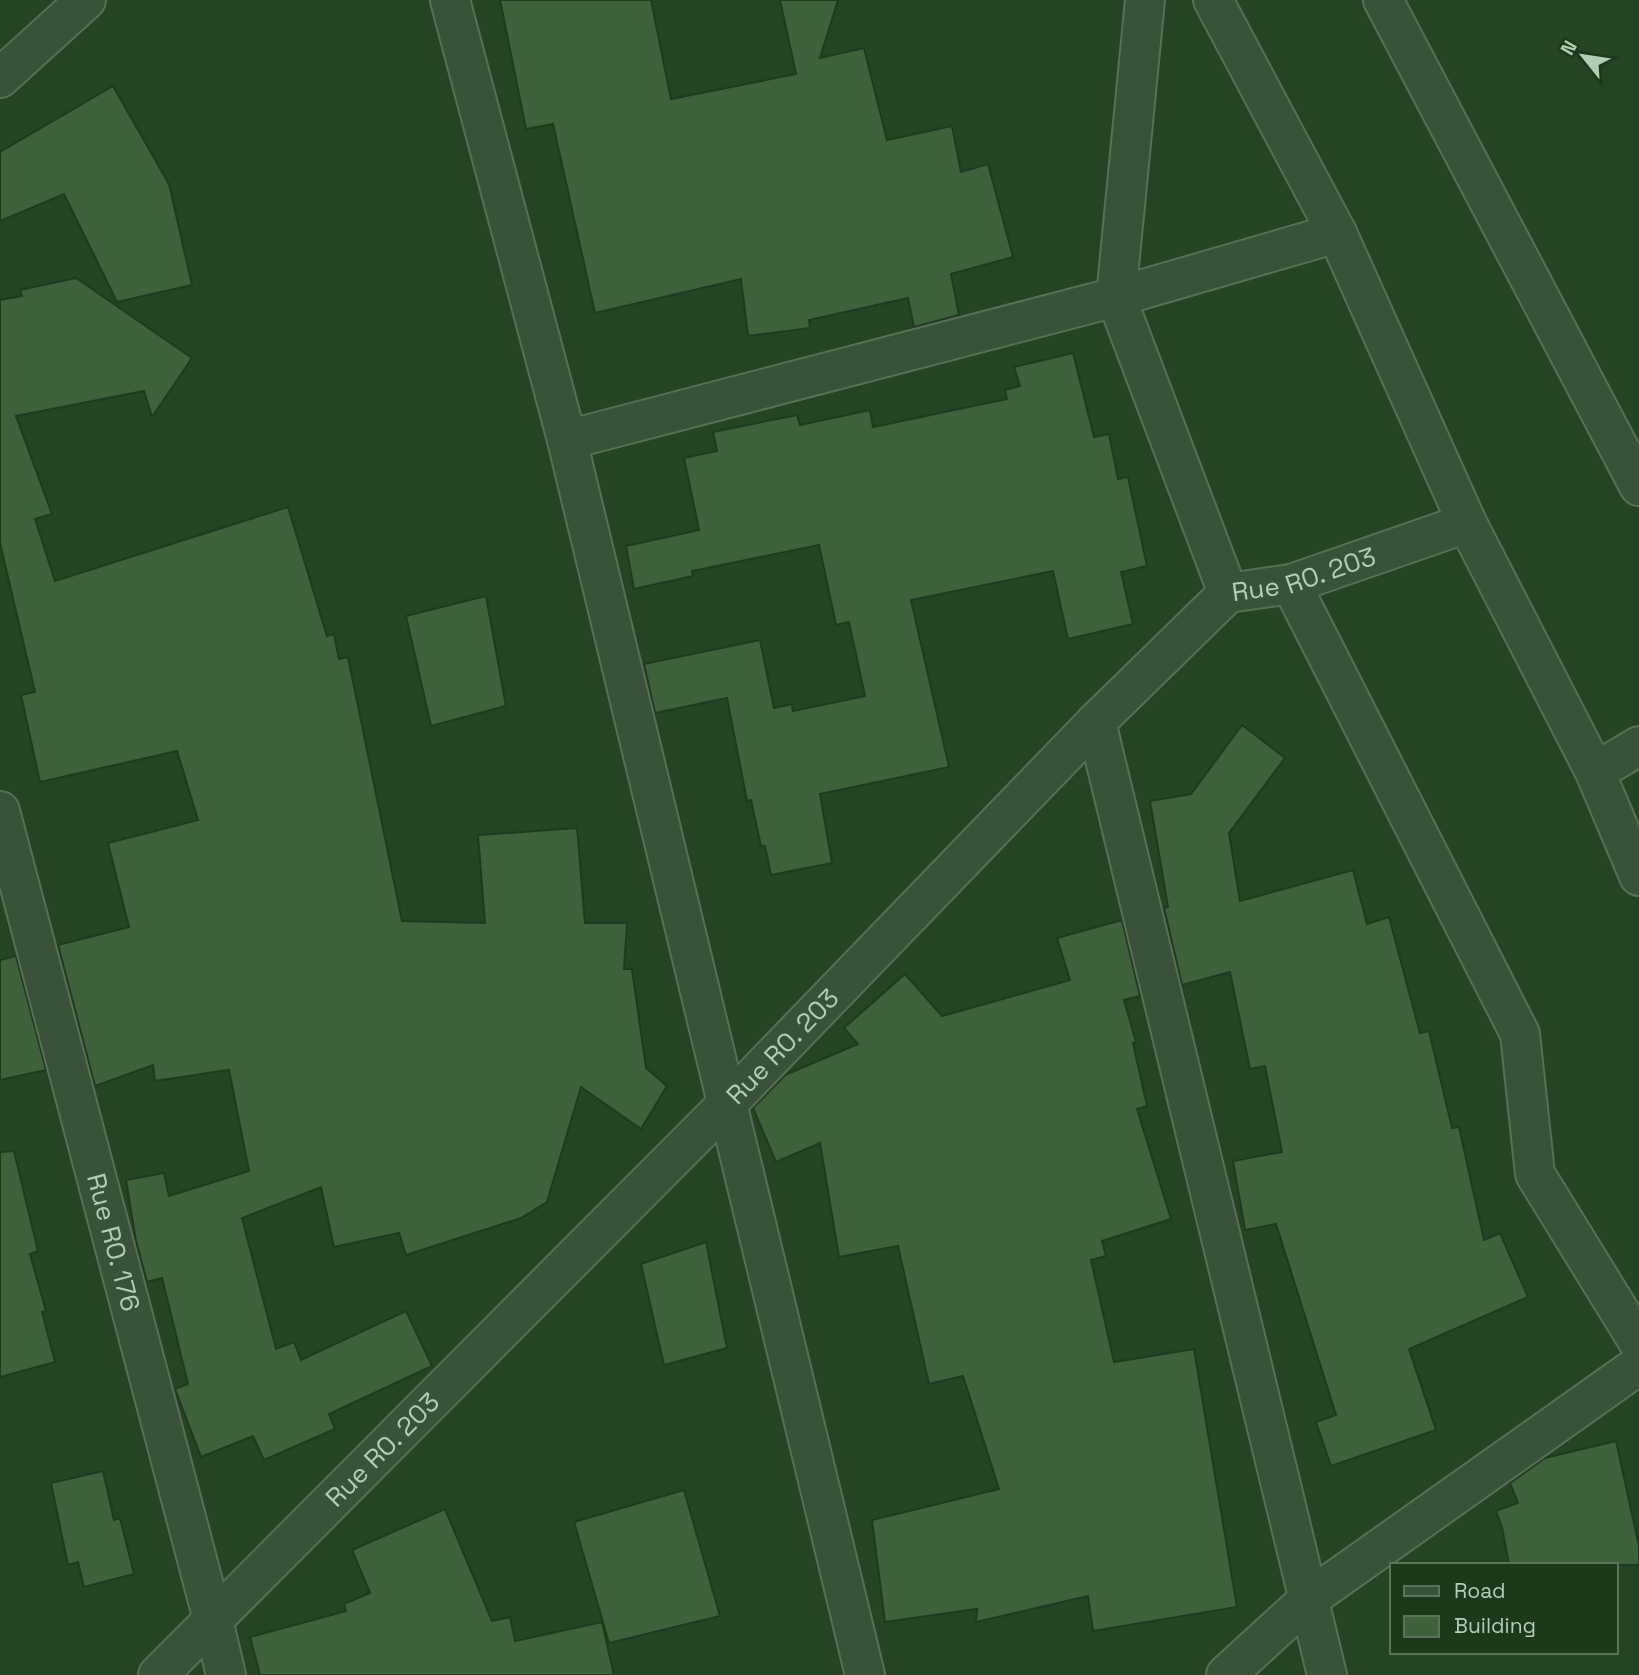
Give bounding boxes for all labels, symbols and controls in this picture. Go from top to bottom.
north arrow [1548,21,1618,91]
text: N [1555,36,1583,60]
street label: Rue RO. 203 [1230,539,1380,609]
street label: Rue RO. 203 [719,981,846,1112]
street label: Rue RO. 176 [79,1170,148,1315]
street label: Rue RO. 203 [318,1385,447,1514]
legend [1390,1563,1618,1654]
text: Road [1454,1577,1506,1604]
text: Building [1454,1612,1536,1639]

